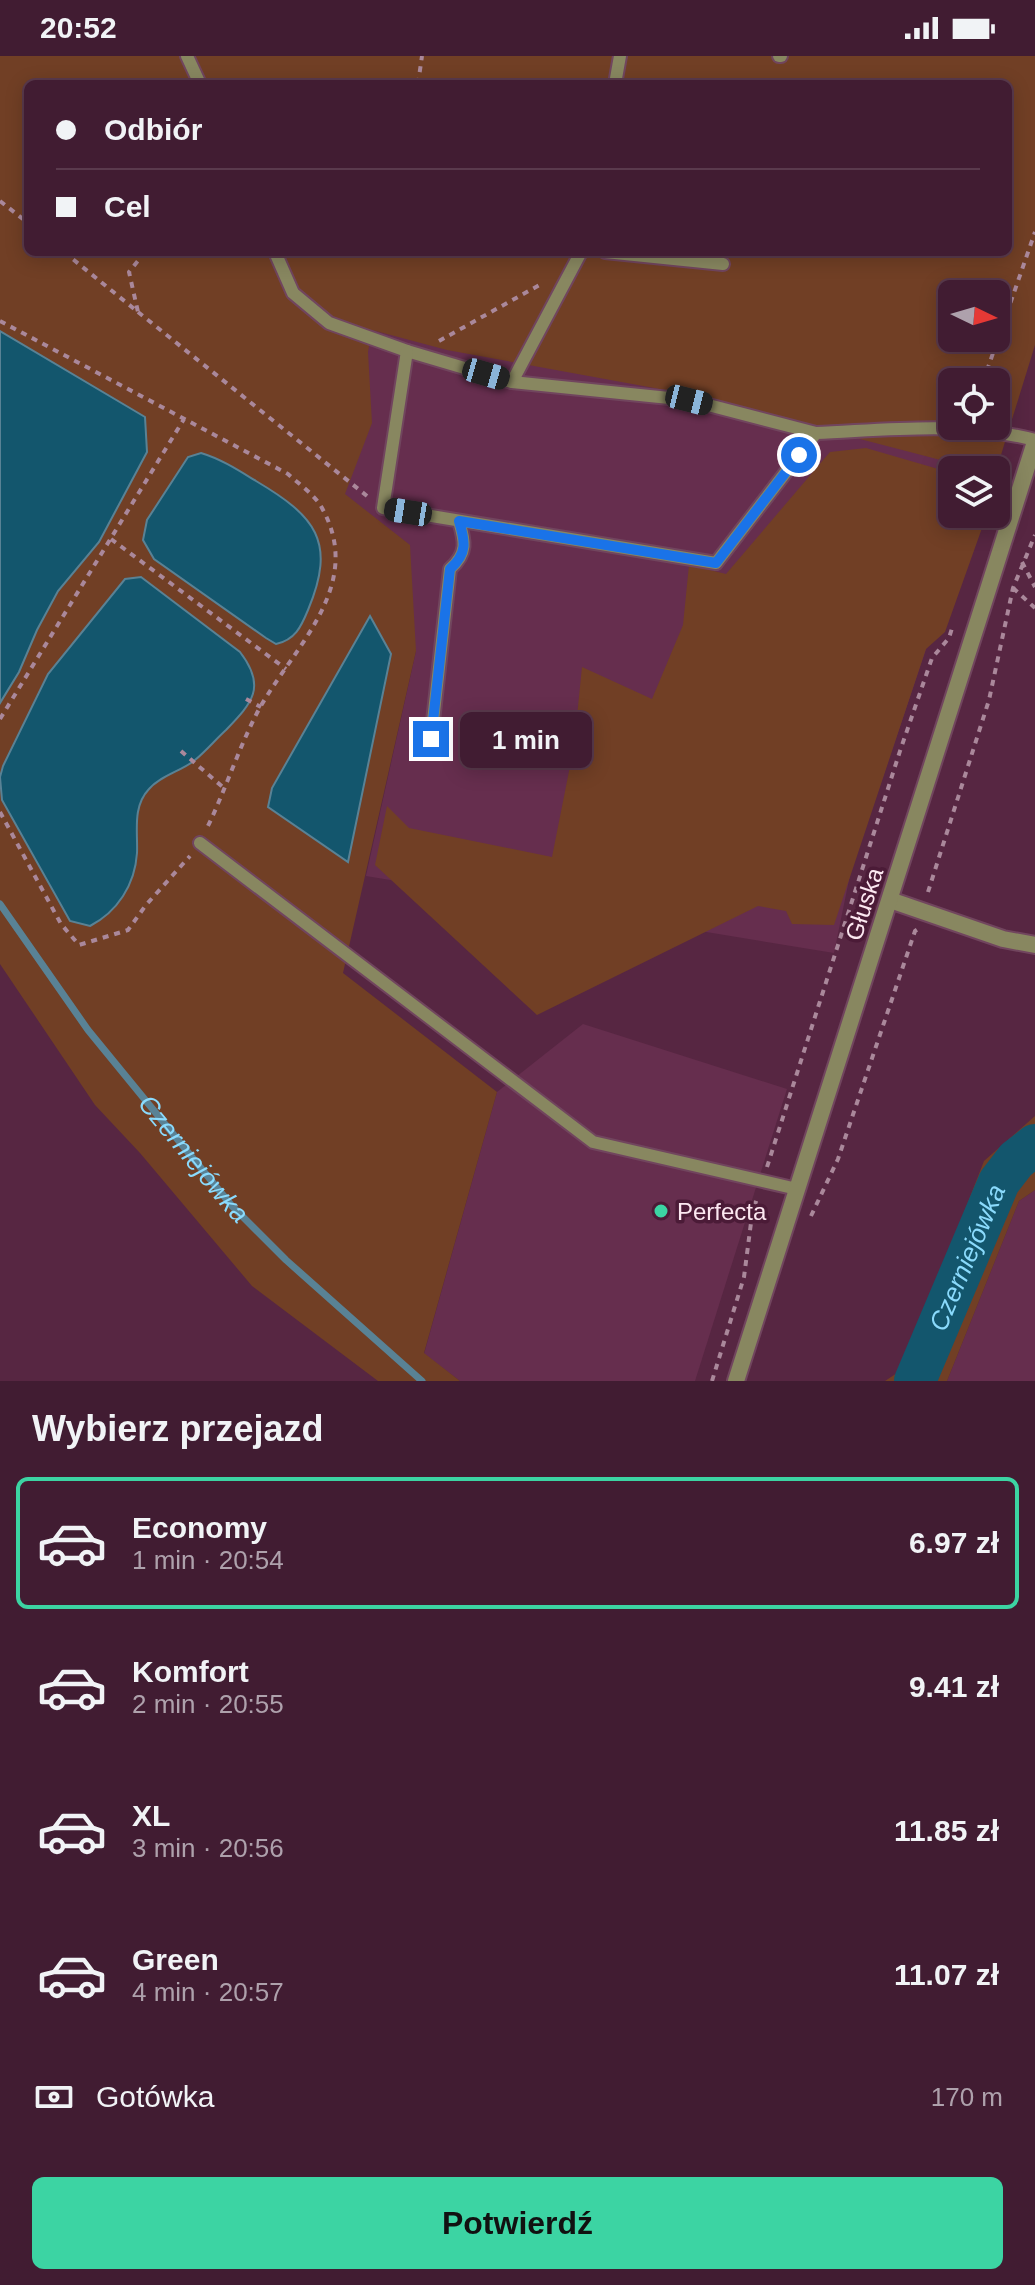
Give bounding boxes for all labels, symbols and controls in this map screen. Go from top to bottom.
text: 20:52 [40,11,117,44]
text: Odbiór [104,113,202,146]
text: Cel [104,190,151,223]
north arrow [938,280,1010,352]
map controls [938,280,1010,528]
car [460,356,512,392]
button: locate [938,368,1010,440]
car [663,383,715,417]
route start [781,437,817,473]
button: layers [938,456,1010,528]
car [382,496,434,528]
callout: 1 min [459,711,591,767]
route end [413,721,449,757]
text: 1 min [492,725,560,755]
street label: Głuska [840,864,889,944]
water label: Czerniejówka [132,1089,255,1229]
water label: Czerniejówka [923,1180,1011,1335]
place label: Perfecta [677,1198,767,1225]
marker: Perfecta [652,1202,670,1220]
text: Wybierz przejazd [32,1408,323,1449]
icon: car [36,1507,108,1579]
text: Economy [132,1511,267,1544]
text: 6.97 zł [909,1526,999,1559]
text: 1 min · 20:54 [132,1545,284,1575]
icon: car [36,1651,108,1723]
text: Komfort [132,1655,249,1688]
text: 9.41 zł [909,1670,999,1703]
text: 2 min · 20:55 [132,1689,284,1719]
icon: car [36,1795,108,1867]
text: XL [132,1799,170,1832]
text: 11.85 zł [894,1814,999,1847]
text: 3 min · 20:56 [132,1833,284,1863]
icon: car [36,1939,108,2011]
text: Green [132,1943,219,1976]
text: 11.07 zł [894,1958,999,1991]
text: 4 min · 20:57 [132,1977,284,2007]
icon: cash [32,2075,76,2119]
text: Gotówka [96,2080,214,2113]
text: 170 m [931,2082,1003,2112]
button: Potwierdź [32,2177,1003,2269]

